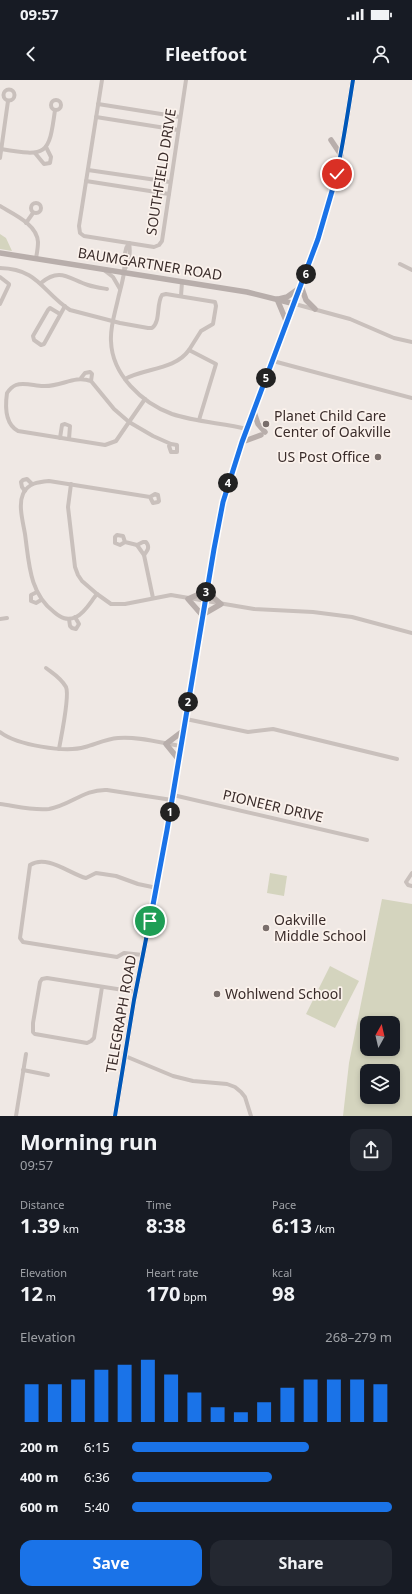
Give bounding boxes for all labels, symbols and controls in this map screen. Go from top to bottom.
text: 09:57 [20,4,59,24]
text: Fleetfoot [165,42,247,66]
icon: back [20,43,42,65]
icon: person [370,43,392,65]
street label: SOUTHFIELD DRIVE [141,107,180,237]
pin [320,157,354,191]
icon: check [326,163,348,185]
street label: BAUMGARTNER ROAD [77,243,224,284]
pin: 6 [296,264,316,284]
text: 6 [303,266,309,281]
pin: 5 [256,368,276,388]
text: 5 [263,370,269,385]
place label: Planet Child Care Center of Oakville [274,406,391,441]
marker: Planet Child Care Center of Oakville [261,419,271,429]
place label: US Post Office [277,447,370,466]
marker: US Post Office [373,452,383,462]
pin: 4 [218,473,238,493]
text: 4 [225,475,231,490]
pin: 3 [196,582,216,602]
text: 3 [203,584,209,599]
pin: 2 [178,692,198,712]
text: 2 [185,694,191,709]
street label: PIONEER DRIVE [221,785,325,826]
pin: 1 [160,802,180,822]
text: 1 [167,804,173,819]
pin [133,904,167,938]
icon: arrive [139,910,161,932]
place label: Oakville Middle School [274,910,366,945]
marker: Oakville Middle School [261,923,271,933]
street label: TELEGRAPH ROAD [101,953,140,1074]
place label: Wohlwend School [225,984,342,1003]
marker: Wohlwend School [212,989,222,999]
north arrow [360,1016,400,1056]
map controls [360,1016,400,1104]
button: layers [360,1064,400,1104]
text: Morning run [20,1126,158,1156]
button: share [350,1129,392,1171]
text: 09:57 [20,1156,53,1174]
text: Distance [20,1197,65,1212]
text: Time [146,1197,171,1212]
text: Pace [272,1197,296,1212]
text: 1.39 [20,1212,60,1239]
text: 8:38 [146,1212,186,1239]
text: 6:13 [272,1212,312,1239]
text: km [60,1221,79,1236]
text: /km [312,1221,335,1236]
text: Elevation [20,1265,67,1280]
text: Heart rate [146,1265,199,1280]
text: kcal [272,1265,292,1280]
text: 12 [20,1280,43,1307]
text: 170 [146,1280,180,1307]
text: 98 [272,1280,295,1307]
text: m [43,1289,56,1304]
text: bpm [180,1289,207,1304]
text: Elevation [20,1328,76,1346]
text: 268–279 m [325,1328,392,1346]
text: 200 m [20,1438,58,1456]
text: 6:15 [84,1438,110,1456]
text: 400 m [20,1468,58,1486]
text: 6:36 [84,1468,110,1486]
text: 600 m [20,1498,58,1516]
text: 5:40 [84,1498,110,1516]
button: Save [20,1540,202,1586]
button: Share [210,1540,392,1586]

